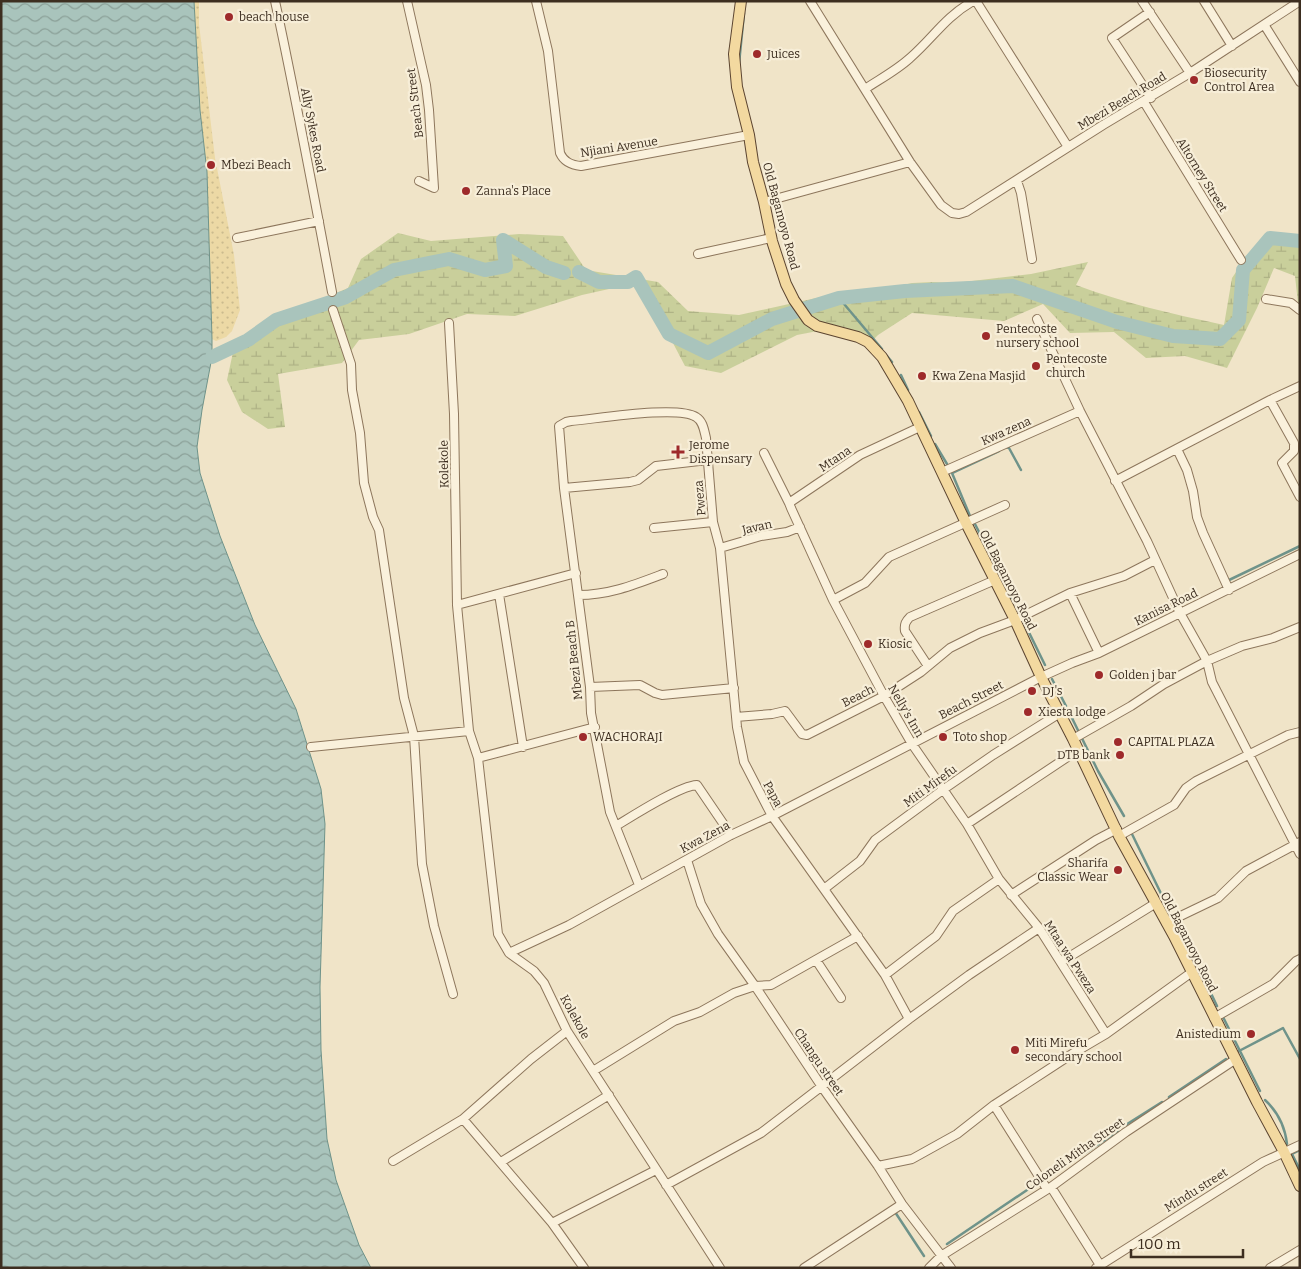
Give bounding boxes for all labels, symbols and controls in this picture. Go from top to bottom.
place label: beach house [239,10,309,24]
marker: beach house [223,11,235,23]
place label: Juices [766,47,800,61]
marker: Juices [751,48,763,60]
place label: Biosecurity Control Area [1204,66,1275,94]
street label: Beach Street [404,67,426,139]
street label: Mbezi Beach Road [1075,69,1169,133]
marker: Biosecurity Control Area [1188,74,1200,86]
street label: Ally Sykes Road [298,86,328,174]
street label: Njiani Avenue [579,134,659,160]
street label: Altorney Street [1174,135,1231,215]
place label: Mbezi Beach [221,158,292,172]
marker: Mbezi Beach [205,159,217,171]
street label: Old Bagamoyo Road [760,161,802,271]
place label: Zanna's Place [476,184,551,198]
marker: Zanna's Place [460,185,472,197]
place label: Pentecoste nursery school [996,322,1080,350]
marker: Pentecoste nursery school [980,330,992,342]
place label: Pentecoste church [1046,352,1107,380]
marker: Pentecoste church [1030,360,1042,372]
place label: Kwa Zena Masjid [932,369,1026,383]
marker: Kwa Zena Masjid [916,370,928,382]
street label: Kwa zena [979,414,1033,448]
place label: Jerome Dispensary [688,438,753,466]
street label: Kolekole [437,440,451,488]
street label: Mtana [816,443,854,475]
marker: Jerome Dispensary [671,445,685,459]
street label: Pweza [691,479,709,516]
street label: Javan [740,517,774,537]
street label: Old Bagamoyo Road [977,528,1039,632]
street label: Kanisa Road [1132,586,1200,628]
street label: Mbezi Beach B [563,619,585,701]
place label: Kiosic [878,637,912,651]
marker: Kiosic [862,638,874,650]
place label: Golden j bar [1109,668,1177,682]
marker: Golden j bar [1093,669,1105,681]
street label: Beach Street [936,677,1006,722]
street label: Beach [840,682,877,710]
street label: Nelly's Inn [885,682,927,740]
place label: DJ's [1042,684,1063,698]
marker: DJ's [1026,685,1038,697]
place label: Xiesta lodge [1038,705,1106,719]
marker: Xiesta lodge [1022,706,1034,718]
place label: WACHORAJI [593,730,663,744]
place label: Toto shop [953,730,1007,744]
marker: WACHORAJI [577,731,589,743]
marker: Toto shop [937,731,949,743]
place label: CAPITAL PLAZA [1128,735,1215,749]
marker: CAPITAL PLAZA [1112,736,1124,748]
place label: DTB bank [1057,748,1110,762]
marker: DTB bank [1114,749,1126,761]
street label: Miti Mirefu [901,762,960,810]
street label: Papa [760,779,786,810]
street label: Kwa Zena [678,818,733,856]
place label: Sharifa Classic Wear [1037,856,1109,884]
marker: Sharifa Classic Wear [1112,864,1124,876]
street label: Old Bagamoyo Road [1158,890,1220,994]
street label: Mtaa wa Pweza [1041,918,1099,996]
street label: Kolekole [557,993,593,1041]
street label: Changu street [791,1026,847,1099]
place label: Anistedium [1175,1027,1242,1041]
marker: Anistedium [1245,1028,1257,1040]
place label: Miti Mirefu secondary school [1025,1036,1122,1064]
marker: Miti Mirefu secondary school [1009,1044,1021,1056]
street label: Coloneli Mitha Street [1023,1114,1127,1193]
street label: Mindu street [1162,1165,1231,1215]
scale bar [1131,1226,1244,1258]
text: 100 m [1138,1235,1181,1253]

